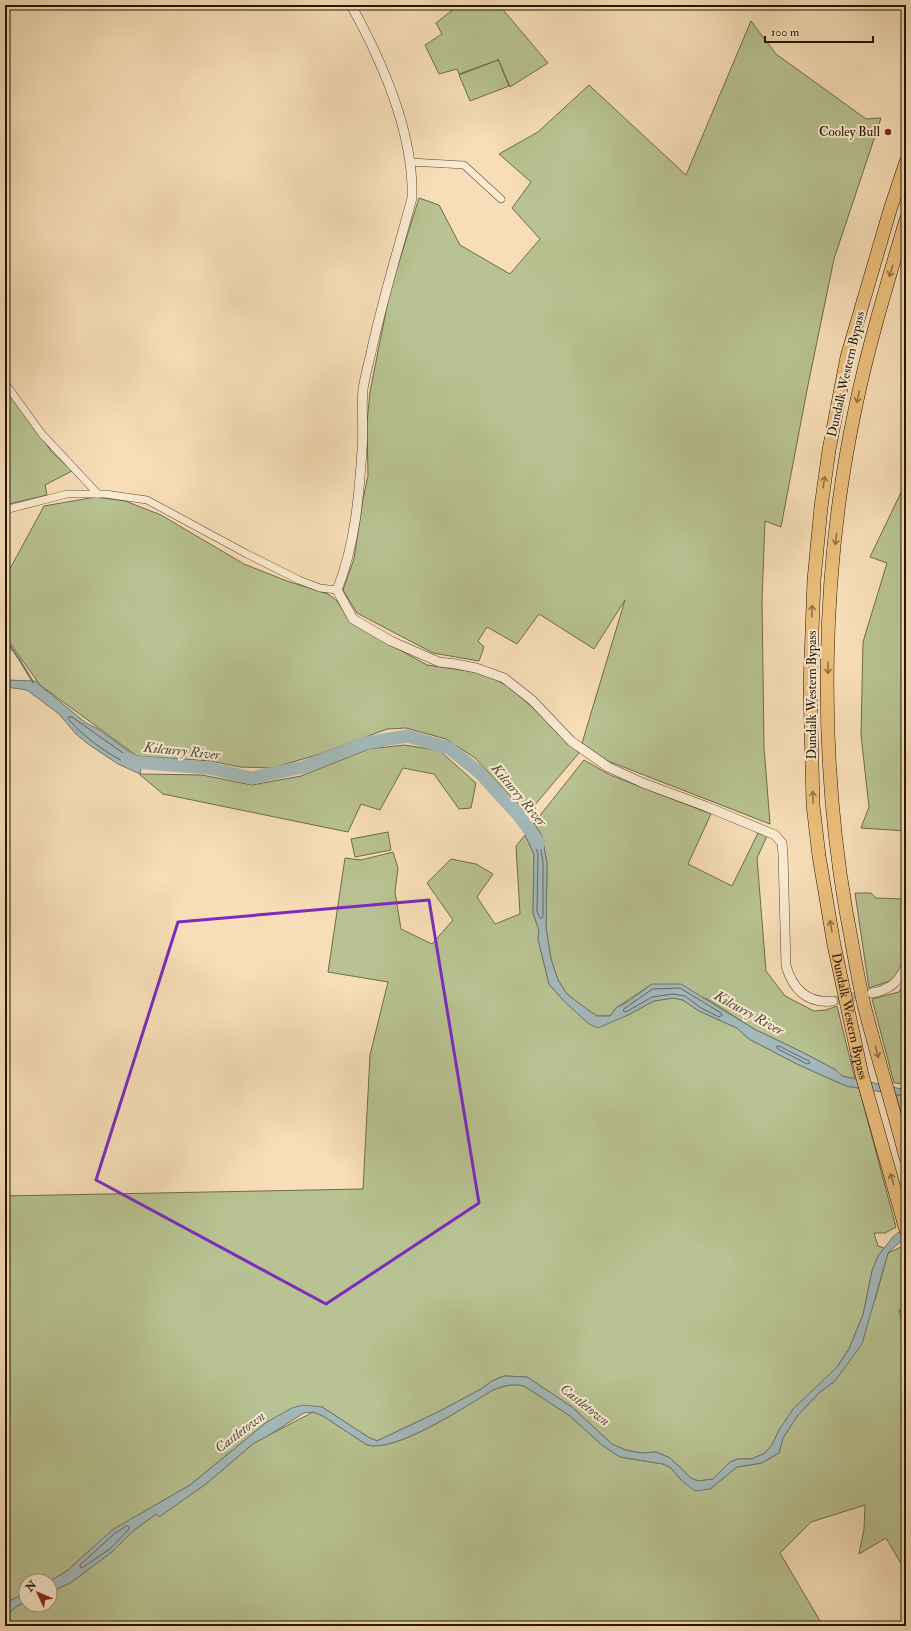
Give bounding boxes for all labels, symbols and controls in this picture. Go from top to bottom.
scale bar [765,18,873,44]
text: 100 m [771,25,800,40]
place label: Cooley Bull [819,124,881,141]
marker: Cooley Bull [883,127,893,137]
one-way arrow [887,264,894,277]
street label: Dundalk Western Bypass [824,309,869,439]
one-way arrow [854,390,861,403]
one-way arrow [820,476,828,489]
one-way arrow [832,532,840,545]
one-way arrow [808,605,816,618]
street label: Dundalk Western Bypass [804,630,821,759]
one-way arrow [824,661,832,674]
water label: Kilcurry River [142,738,222,764]
water label: Kilcurry River [487,759,551,830]
one-way arrow [809,791,817,804]
one-way arrow [827,920,835,933]
street label: Dundalk Western Bypass [828,951,871,1082]
water label: Kilcurry River [710,986,787,1039]
one-way arrow [874,1045,881,1058]
one-way arrow [888,1173,895,1186]
water label: Castletown [557,1380,614,1430]
water label: Castletown [212,1407,269,1456]
north arrow [18,1573,58,1613]
text: N [22,1578,40,1595]

